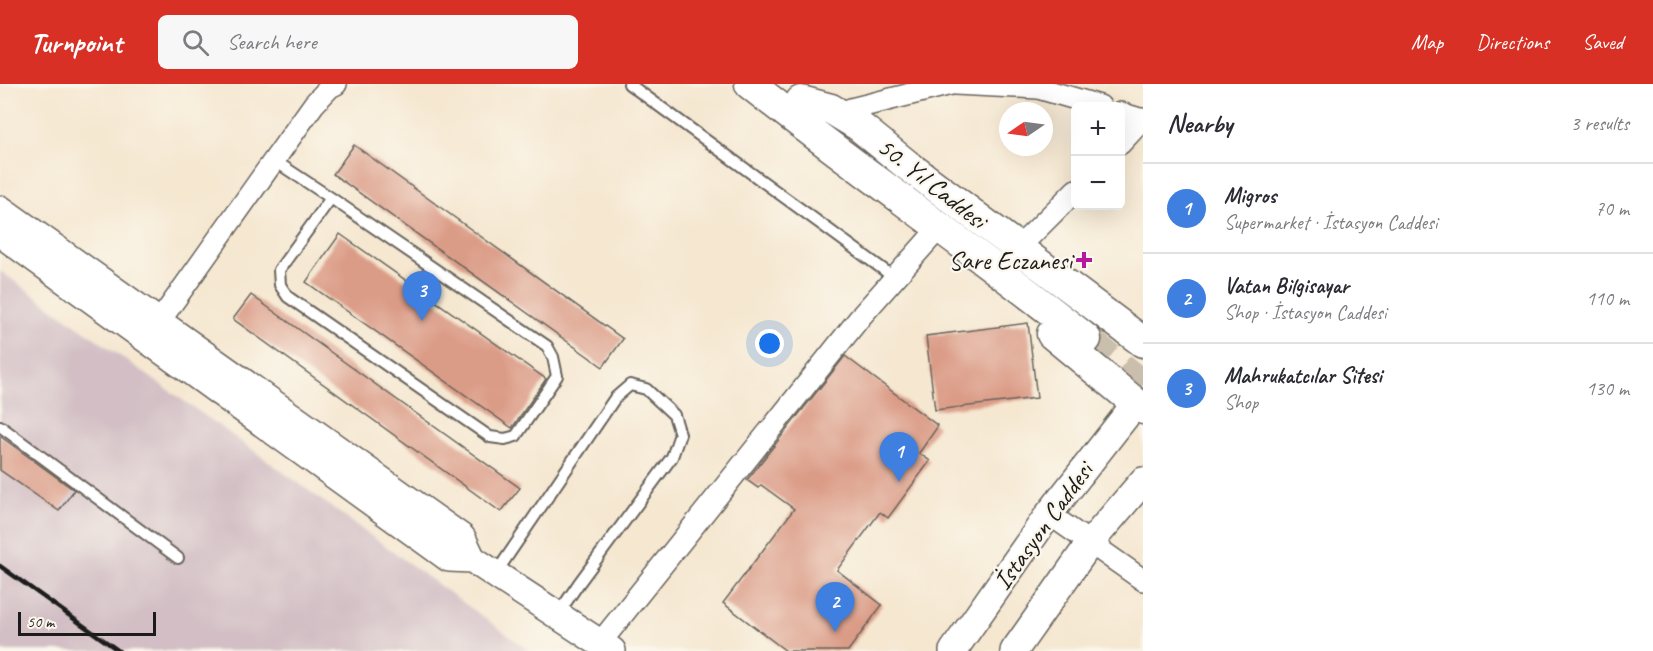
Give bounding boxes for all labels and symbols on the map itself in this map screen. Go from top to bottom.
north arrow [999,102,1053,156]
street label: 50. Yıl Caddesi [871,130,996,238]
place label: Sare Eczanesi [949,244,1075,277]
marker: Sare Eczanesi [1077,253,1091,267]
pin: 3 [402,272,442,321]
your location [755,329,784,358]
pin: 1 [880,432,918,482]
street label: İstasyon Caddesi [986,453,1102,596]
pin: 2 [816,582,854,632]
scale bar [18,609,156,636]

